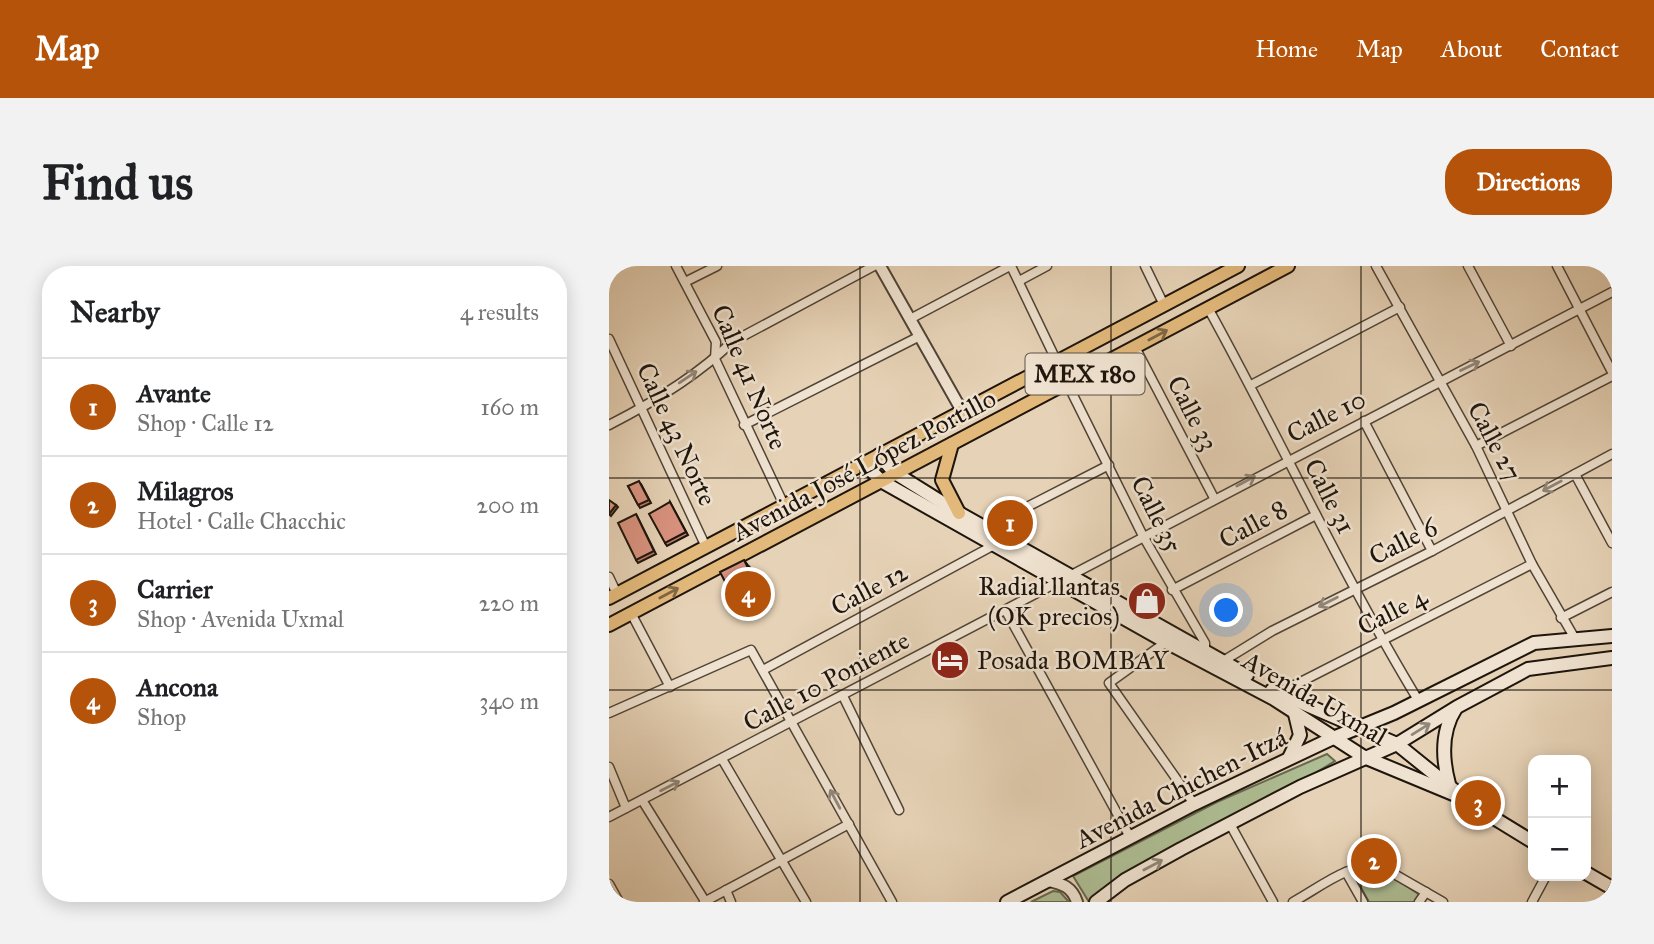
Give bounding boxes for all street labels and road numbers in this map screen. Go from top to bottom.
street label: Calle 41 Norte [705,300,795,454]
road number: MEX 180 [1025,354,1145,394]
street label: Calle 43 Norte [630,357,724,511]
street label: Calle 33 [1161,370,1225,456]
street label: Avenida José López Portillo [726,382,1001,549]
street label: Calle 10 [1281,383,1371,449]
street label: Calle 27 [1461,396,1529,486]
street label: Calle 31 [1298,453,1362,539]
street label: Calle 35 [1124,470,1190,558]
street label: Calle 8 [1213,493,1293,555]
street label: Calle 6 [1363,510,1443,572]
street label: Calle 12 [825,555,913,622]
street label: Calle 4 [1352,580,1433,642]
street label: Calle 10 Poniente [737,624,915,738]
street label: Avenida Uxmal [1236,643,1393,752]
street label: Avenida Chichen-Itzá [1069,721,1292,856]

